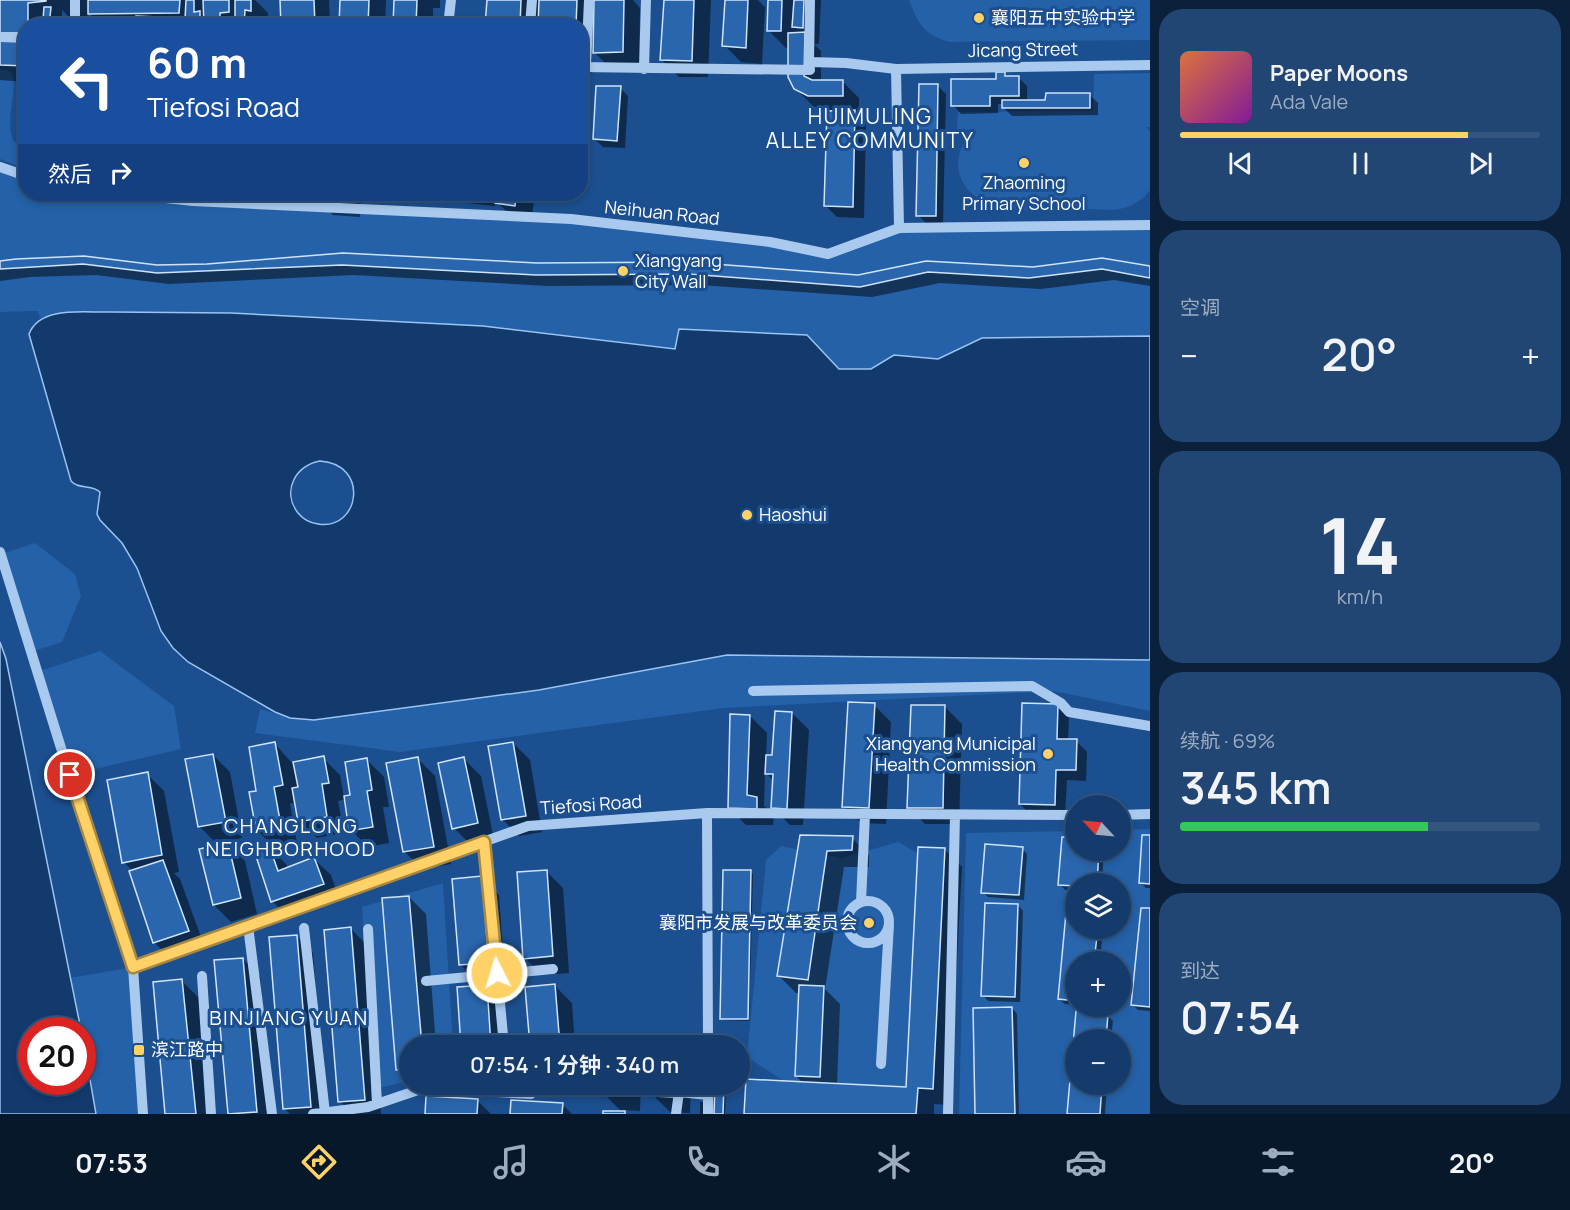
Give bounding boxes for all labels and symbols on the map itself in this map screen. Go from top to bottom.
place label: 襄阳五中实验中学 [991,5,1135,29]
marker: 襄阳五中实验中学 [972,11,986,25]
street label: Jicang Street [968,36,1078,62]
district label: HUIMULING ALLEY COMMUNITY [766,102,974,154]
marker: Zhaoming Primary School [1017,156,1031,170]
place label: Zhaoming Primary School [962,170,1086,215]
street label: Neihuan Road [603,194,721,230]
place label: Xiangyang City Wall [635,248,722,293]
marker: Xiangyang City Wall [616,264,630,278]
place label: Haoshui [759,502,827,526]
marker: Haoshui [740,508,754,522]
place label: Xiangyang Municipal Health Commission [866,731,1036,776]
marker: Xiangyang Municipal Health Commission [1041,747,1055,761]
pin [44,749,95,800]
street label: Tiefosi Road [539,788,643,820]
north arrow [1065,795,1131,861]
district label: CHANGLONG NEIGHBORHOOD [206,812,376,862]
place label: 襄阳市发展与改革委员会 [659,910,857,934]
marker: 襄阳市发展与改革委员会 [862,916,876,930]
position arrow [465,941,529,1005]
district label: BINJIANG YUAN [209,1004,369,1031]
speed limit sign: 20 [18,1017,96,1095]
place label: 滨江路中 [151,1037,223,1061]
marker: 滨江路中 [132,1043,146,1057]

